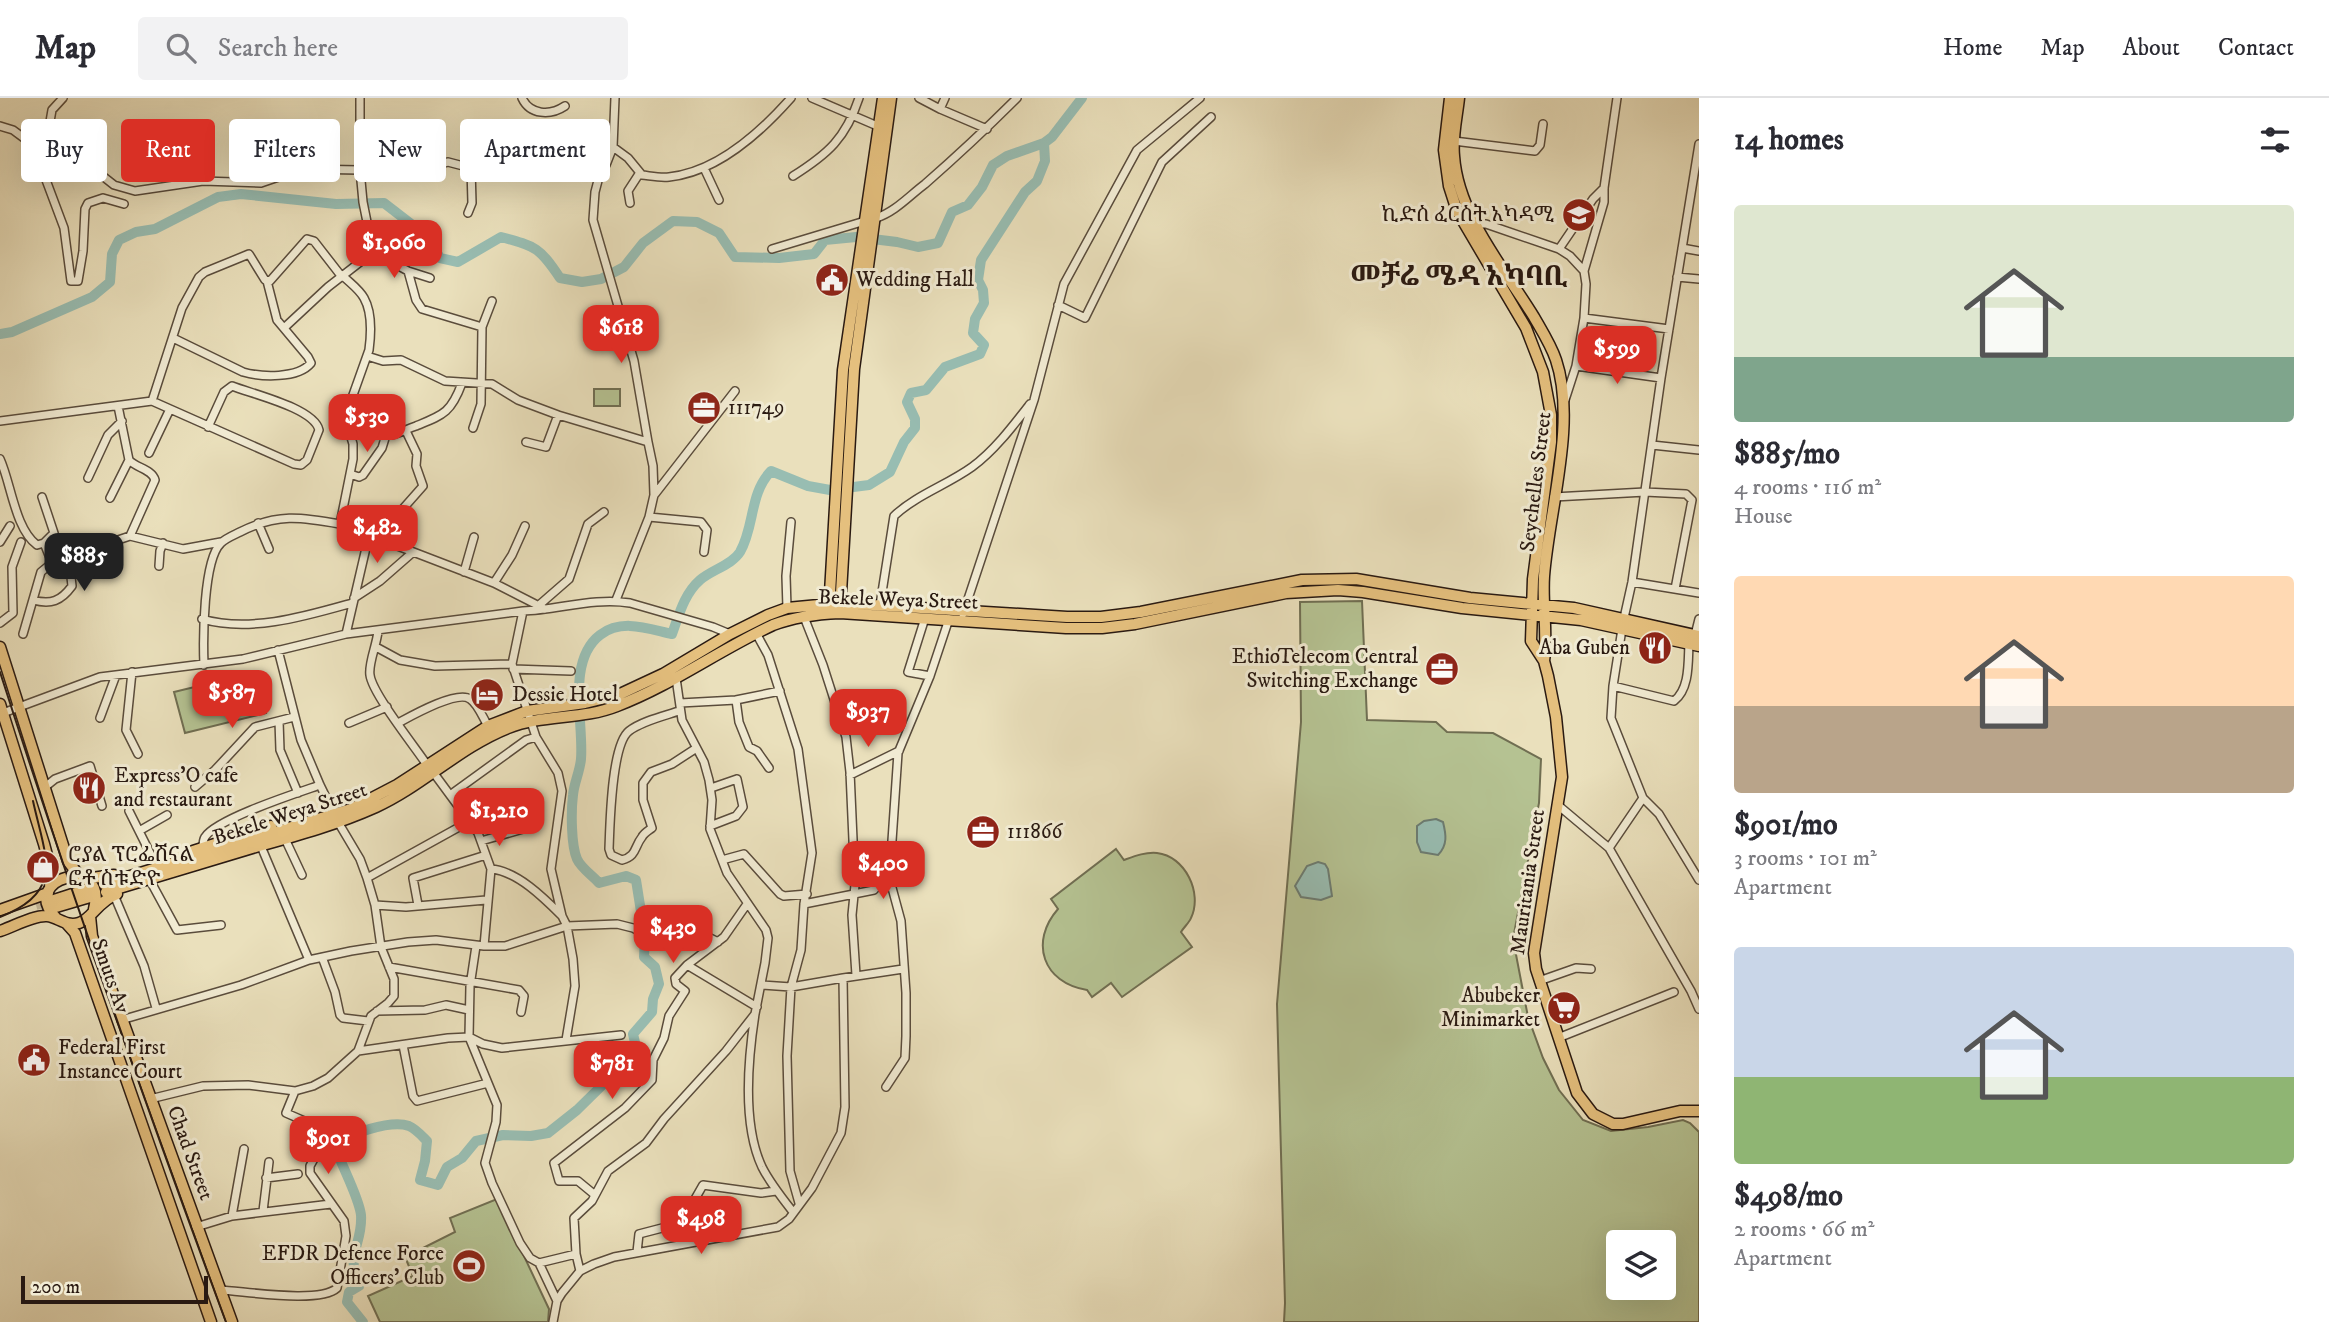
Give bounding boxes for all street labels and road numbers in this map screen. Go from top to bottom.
street label: Seychelles Street [1515,410,1558,553]
street label: Bekele Weya Street [817,584,979,616]
street label: Bekele Weya Street [210,777,371,851]
street label: Mauritania Street [1505,807,1551,956]
street label: Smuts Av [85,935,135,1017]
street label: Chad Street [161,1102,219,1204]

